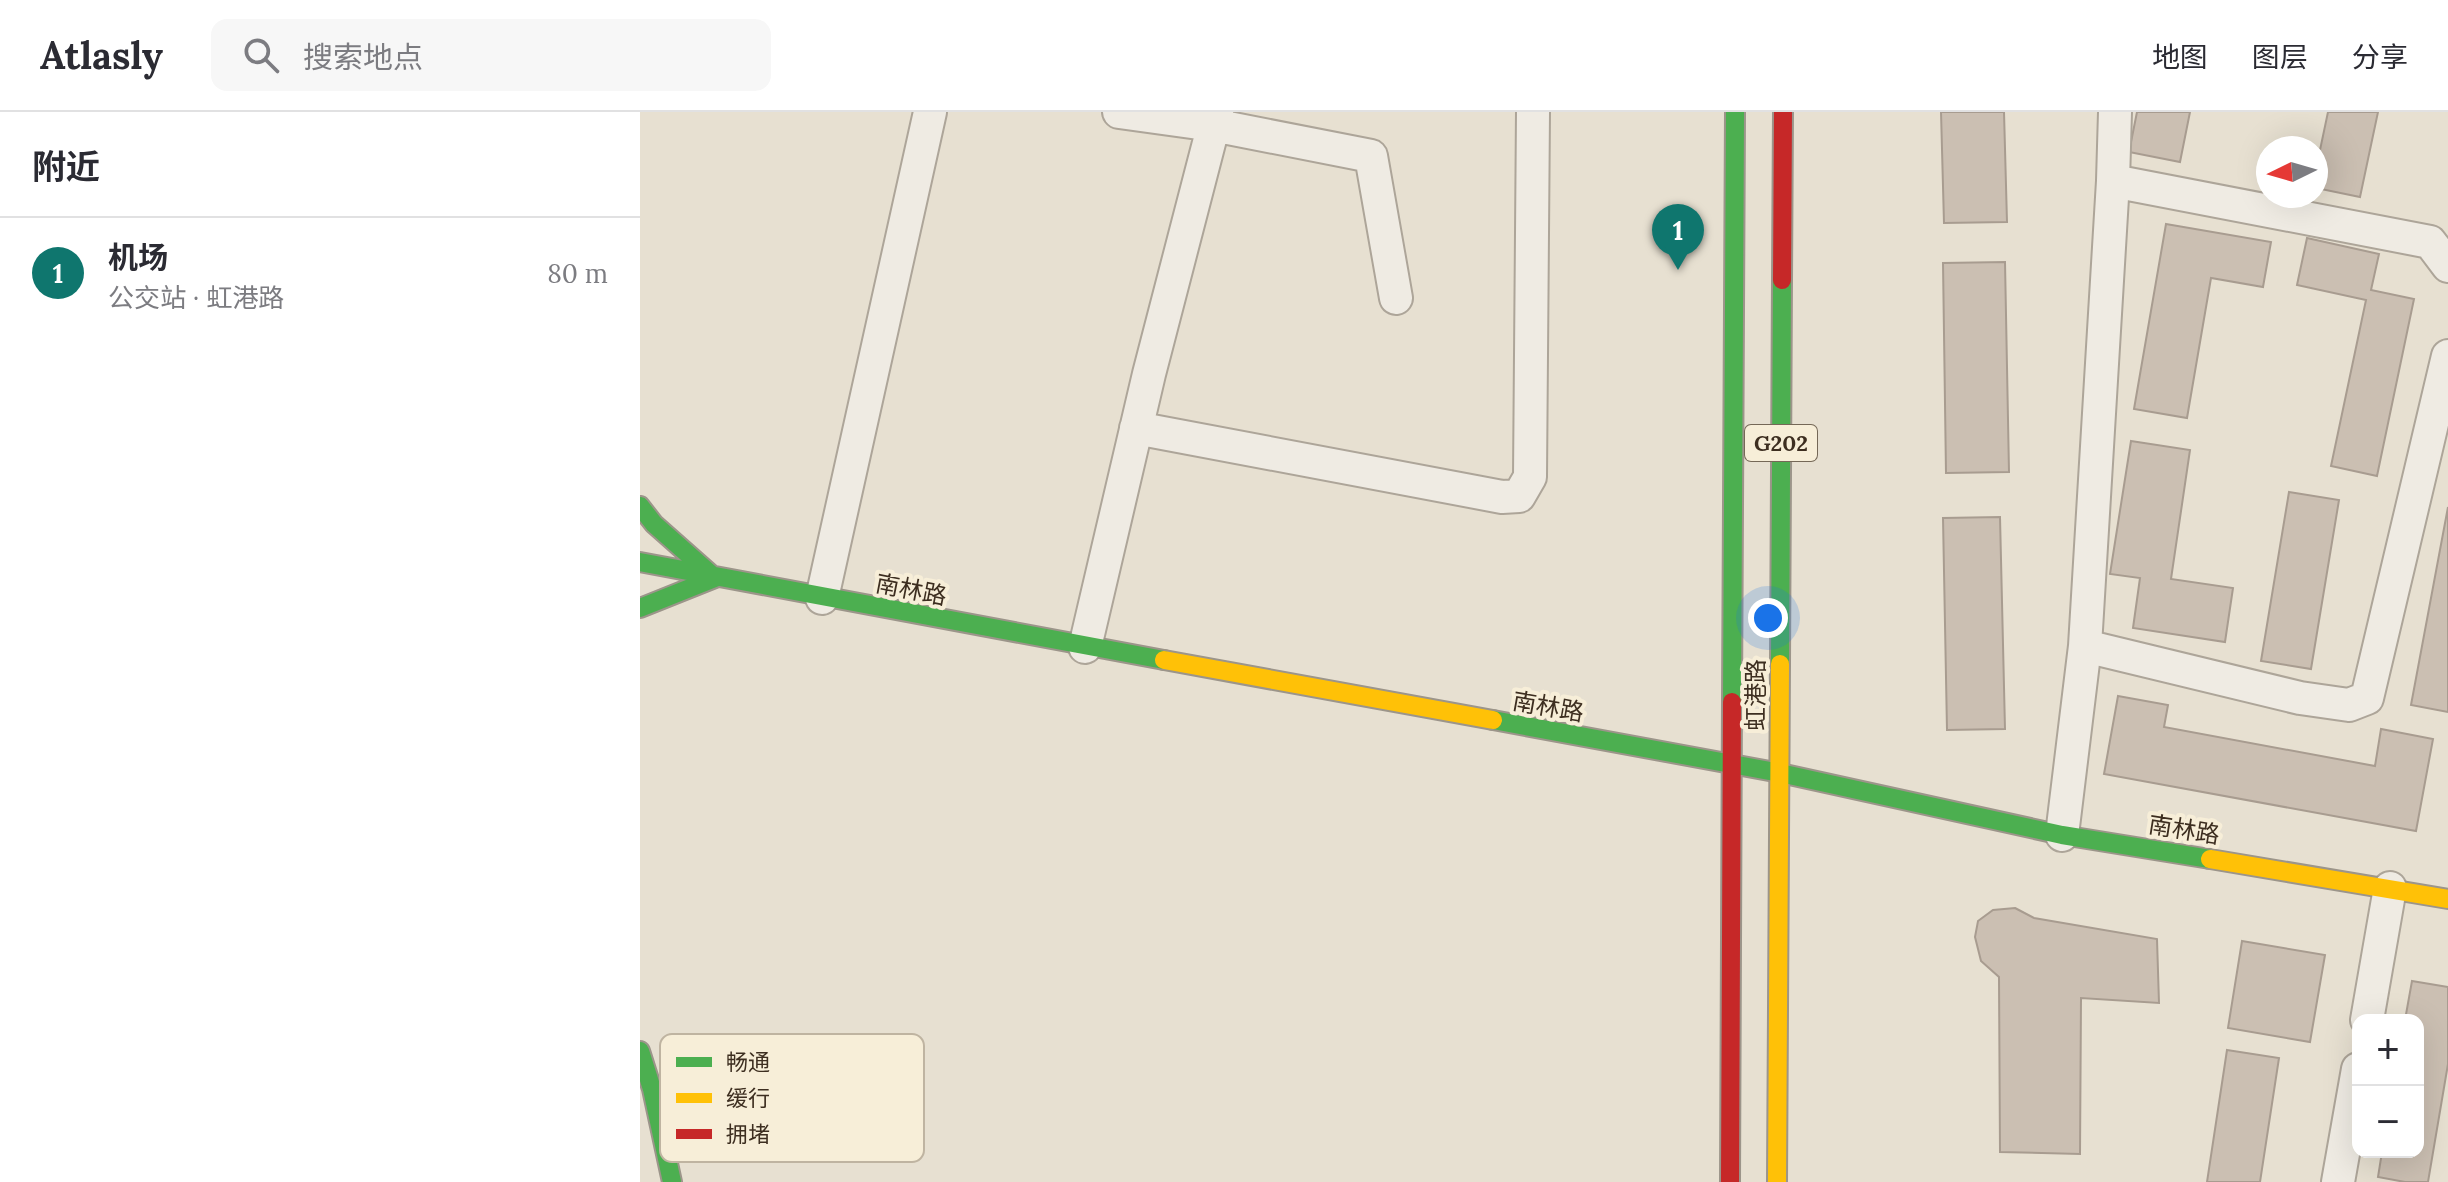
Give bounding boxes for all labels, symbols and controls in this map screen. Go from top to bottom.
search box [211,19,771,91]
text: Atlasly [40,31,163,79]
icon: search [239,33,283,77]
text: 搜索地点 [303,38,423,76]
text: 地图 [2152,39,2208,75]
text: 图层 [2252,39,2308,75]
text: 分享 [2352,39,2408,75]
north arrow [2256,136,2328,208]
text: 附近 [32,145,100,188]
pin: 1 [1652,204,1704,270]
text: 机场 [108,238,168,276]
text: 1 [53,257,63,290]
text: 80 m [547,257,608,290]
text: 公交站 · 虹港路 [108,281,284,314]
road number: G202 [1745,425,1817,461]
street label: 南林路 [873,567,949,612]
your location [1748,598,1788,638]
street label: 虹港路 [1740,659,1771,731]
street label: 南林路 [1510,685,1586,728]
street label: 南林路 [2146,809,2222,850]
map controls [2352,1014,2424,1158]
button: + [2352,1014,2424,1086]
legend [660,1034,924,1162]
text: 畅通 [726,1048,770,1076]
text: 缓行 [726,1084,770,1112]
button: − [2352,1086,2424,1158]
text: 拥堵 [726,1120,770,1148]

